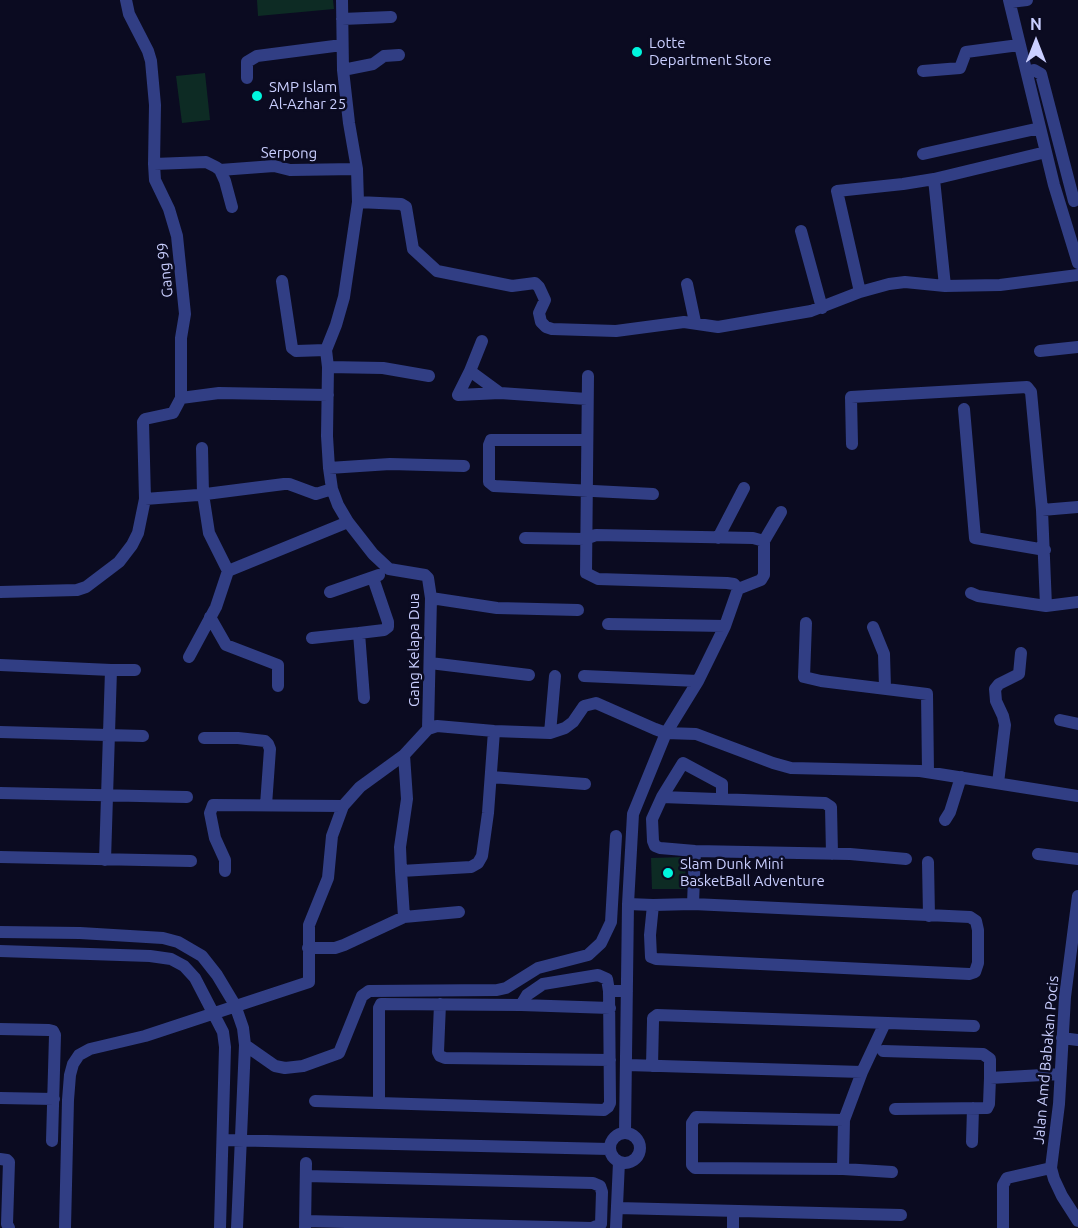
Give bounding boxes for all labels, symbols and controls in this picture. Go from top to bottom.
north arrow [1006,12,1066,72]
text: N [1030,15,1042,33]
place label: Lotte Department Store [649,34,772,69]
marker: Lotte Department Store [630,45,644,59]
place label: SMP Islam Al-Azhar 25 [269,78,346,113]
marker: SMP Islam Al-Azhar 25 [250,89,264,103]
street label: Serpong [261,144,317,162]
street label: Gang 99 [153,242,177,298]
street label: Gang Kelapa Dua [405,593,423,707]
place label: Slam Dunk Mini BasketBall Adventure [680,855,825,890]
marker: Slam Dunk Mini BasketBall Adventure [661,866,675,880]
street label: Jalan Amd Babakan Pocis [1030,975,1062,1145]

